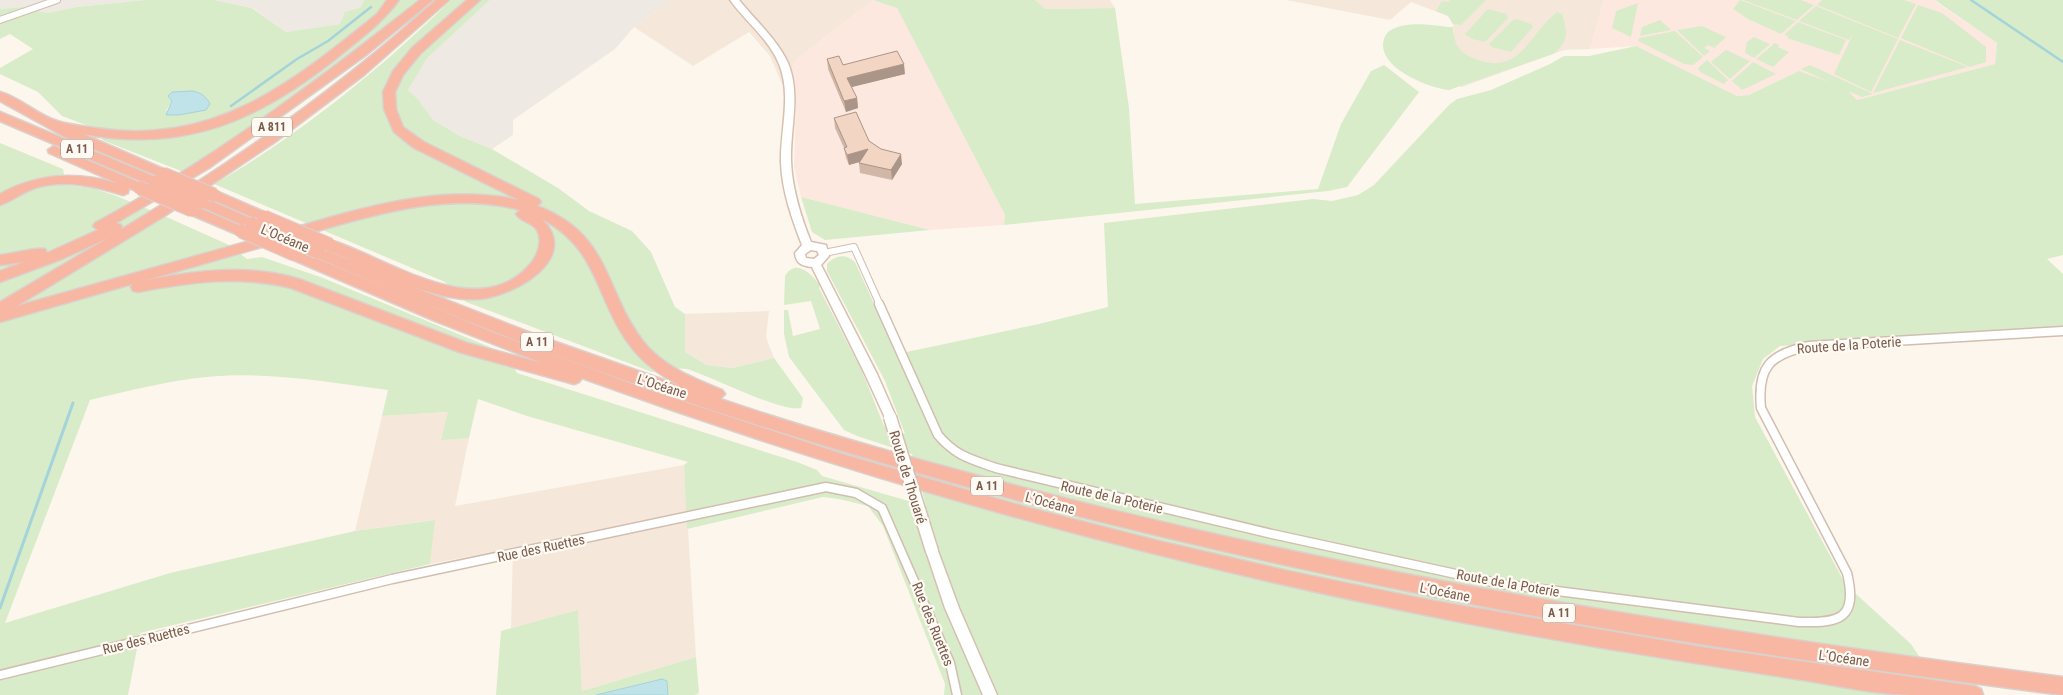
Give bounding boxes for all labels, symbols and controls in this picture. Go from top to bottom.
road number: A 811 [252,118,292,136]
road number: A 11 [61,140,93,158]
street label: L’Océane [258,221,312,255]
road number: A 11 [521,332,553,352]
street label: Route de la Poterie [1796,333,1902,357]
street label: L’Océane [635,371,689,402]
street label: Route de Thouaré [886,428,930,526]
road number: A 11 [971,476,1003,496]
street label: Route de la Poterie [1059,477,1165,517]
street label: L’Océane [1023,489,1077,517]
street label: Rue des Ruettes [496,531,586,565]
street label: Route de la Poterie [1455,566,1561,600]
street label: L’Océane [1418,579,1472,605]
street label: Rue des Ruettes [909,580,957,668]
road number: A 11 [1543,604,1575,622]
street label: Rue des Ruettes [101,620,191,658]
street label: L’Océane [1818,647,1871,670]

